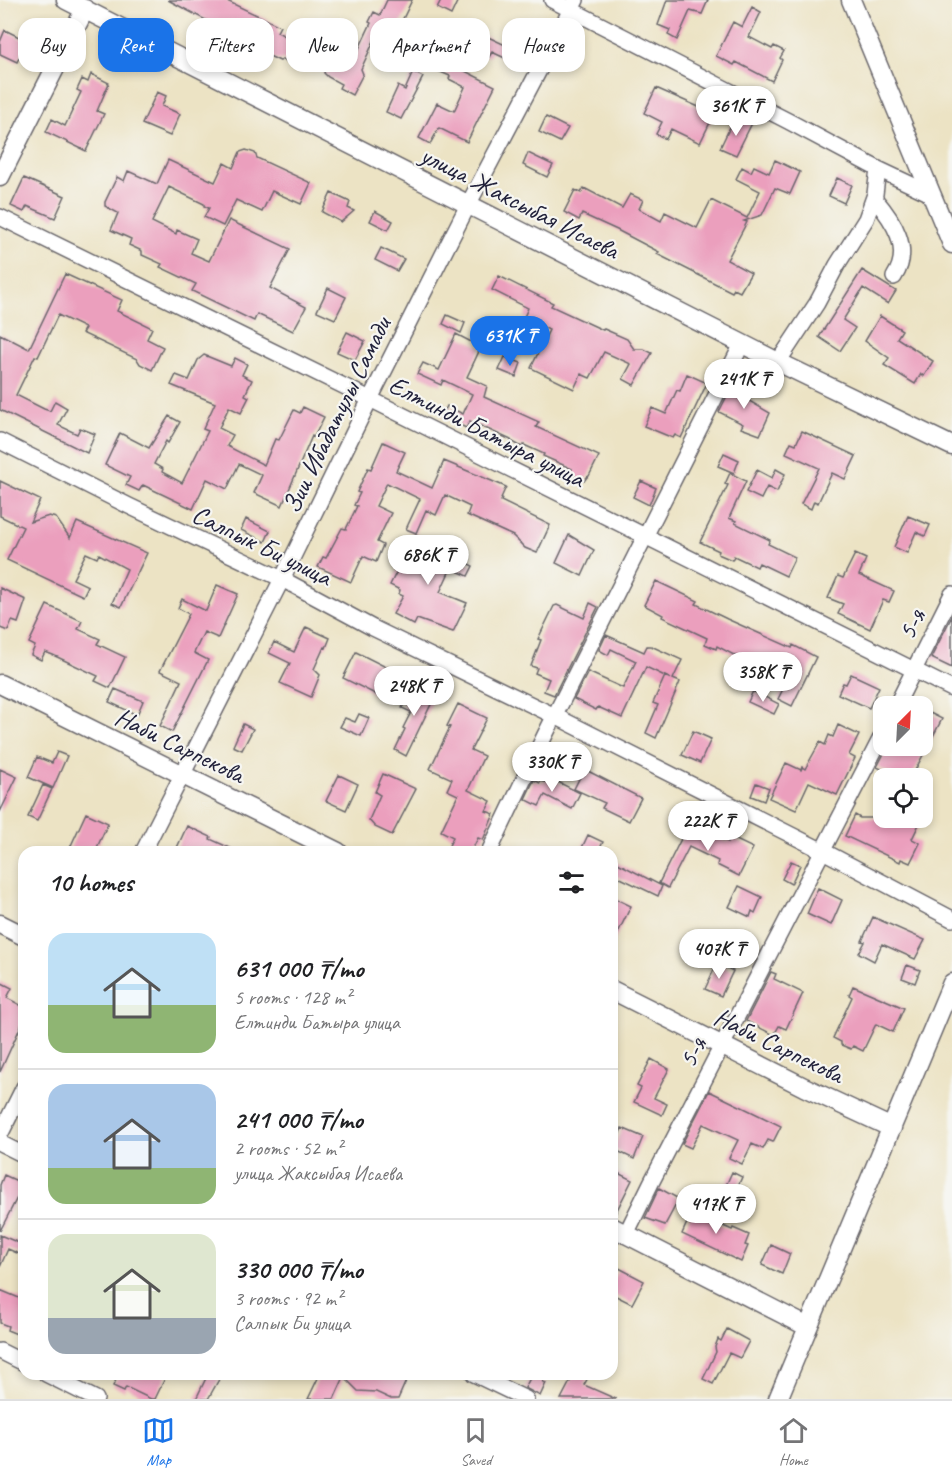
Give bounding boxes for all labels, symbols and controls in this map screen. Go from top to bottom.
chip: Buy [18,18,86,72]
chip: Rent [98,18,174,72]
chip: Filters [186,18,274,72]
chip: New [286,18,358,72]
chip: Apartment [370,18,490,72]
chip: House [502,18,585,72]
pin: 361K ₸ [687,86,785,137]
text: 361K ₸ [710,93,762,118]
street label: улица Жаксыбая Исаева [413,137,626,267]
street label: Зии Ибадатулы Самади [275,309,399,519]
pin: 631K ₸ [461,316,559,367]
text: 631K ₸ [484,323,536,348]
pin: 241K ₸ [695,359,793,410]
text: 241K ₸ [718,366,770,391]
street label: Елтинди Батыра улица [383,368,592,496]
street label: Салпык Би улица [187,498,338,594]
pin: 686K ₸ [379,535,477,586]
text: 686K ₸ [402,542,454,567]
street label: 5-я [890,602,933,645]
pin: 358K ₸ [714,652,812,703]
text: 358K ₸ [737,659,789,684]
pin: 248K ₸ [365,666,463,717]
text: 248K ₸ [388,673,440,698]
north arrow [873,696,933,756]
map controls [873,696,933,828]
street label: Наби Сарпекова [110,700,252,792]
pin: 330K ₸ [503,742,601,793]
text: 330K ₸ [526,749,578,774]
button: locate [873,768,933,828]
pin: 222K ₸ [659,801,757,852]
text: 222K ₸ [682,808,734,833]
text: 10 homes [48,866,133,899]
icon: filters [555,866,588,899]
pin: 407K ₸ [670,929,768,980]
text: 407K ₸ [693,936,745,961]
text: 631 000 ₸/mo [234,952,363,985]
icon: home [96,957,168,1029]
text: 5 rooms · 128 m² [234,985,351,1010]
street label: Наби Сарпекова [709,1000,851,1092]
text: Елтинди Батыра улица [234,1010,400,1035]
street label: 5-я [671,1030,715,1073]
text: 241 000 ₸/mo [234,1103,363,1136]
icon: home [96,1108,168,1180]
text: 2 rooms · 52 m² [234,1136,342,1161]
text: улица Жаксыбая Исаева [234,1161,402,1186]
pin: 417K ₸ [667,1184,765,1235]
text: 417K ₸ [690,1191,742,1216]
text: 330 000 ₸/mo [234,1253,363,1286]
icon: home [96,1258,168,1330]
text: 3 rooms · 92 m² [234,1286,342,1311]
text: Салпык Би улица [234,1311,350,1336]
tab: Map [142,1414,175,1470]
tab: Saved [459,1414,492,1470]
tab: Home [777,1414,810,1470]

